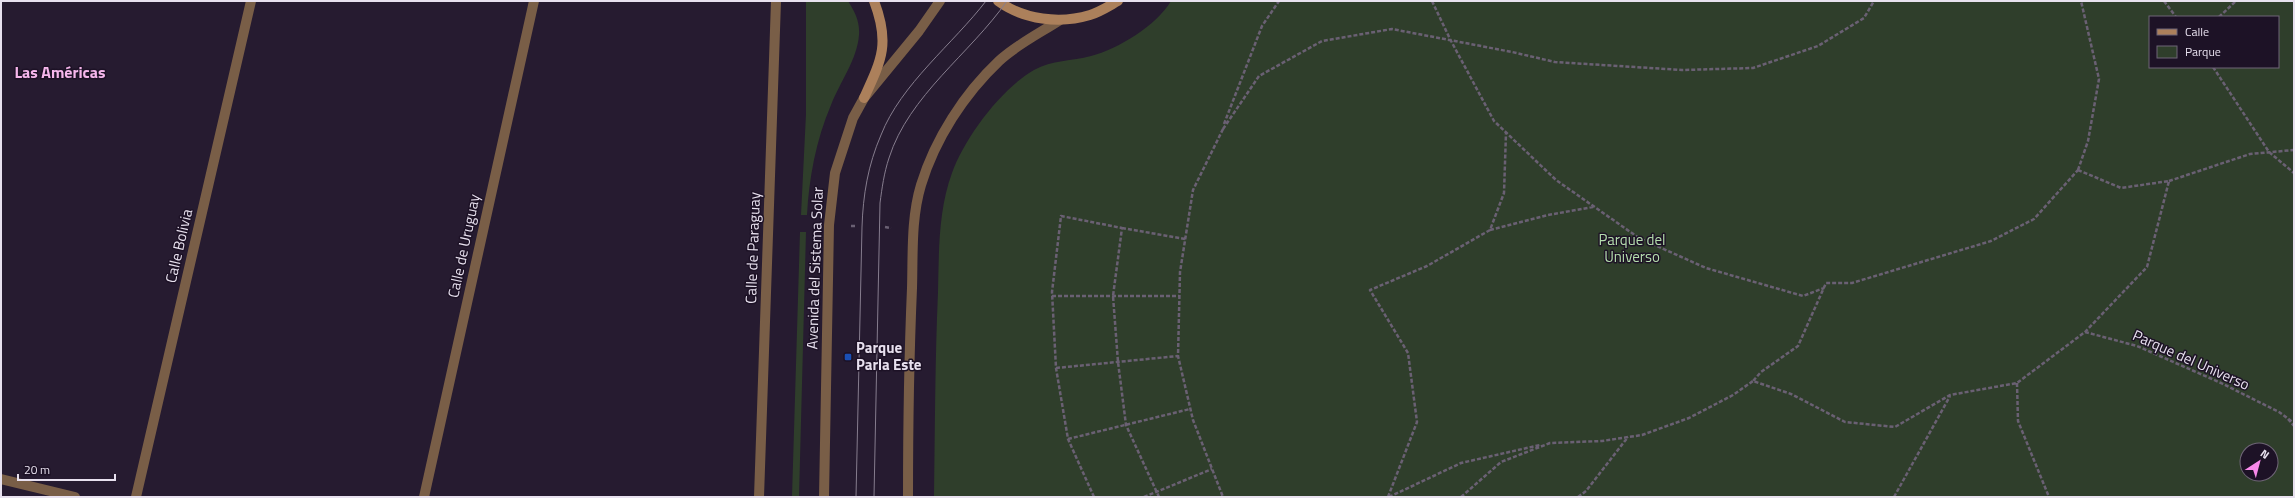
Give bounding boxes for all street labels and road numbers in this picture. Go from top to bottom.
street label: Avenida del Sistema Solar [800,186,829,350]
street label: Calle de Uruguay [441,192,486,300]
street label: Calle de Paraguay [739,192,766,304]
street label: Calle Bolivia [159,206,198,285]
street label: Parque del Universo [2129,323,2254,396]

